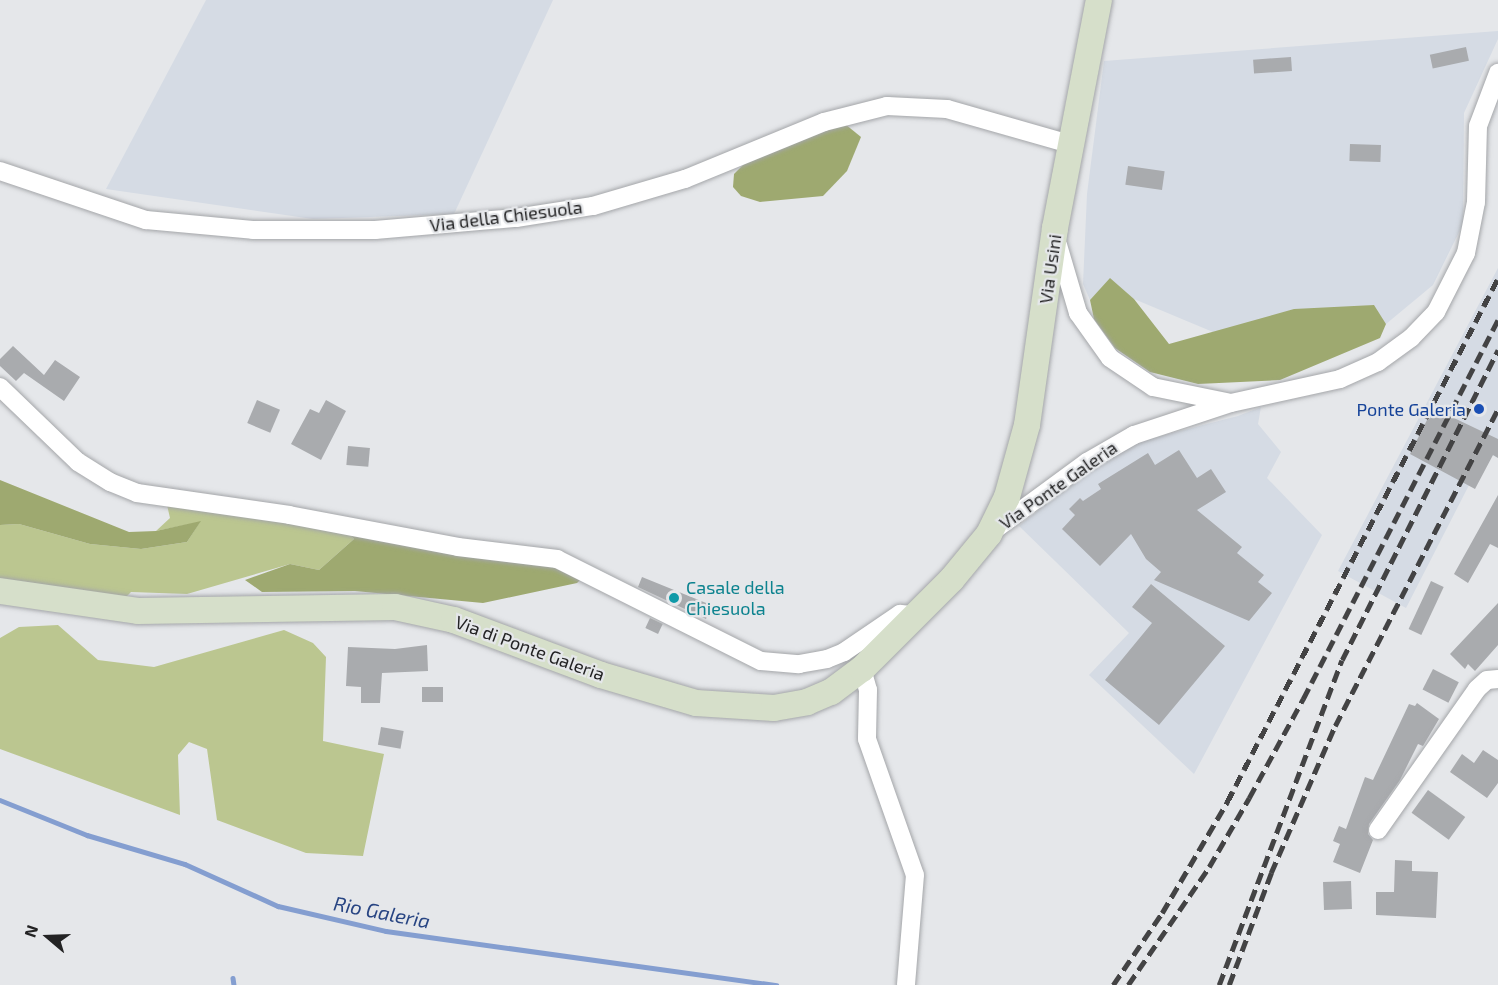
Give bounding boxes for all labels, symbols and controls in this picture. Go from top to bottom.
street label: Via della Chiesuola [428,196,584,236]
street label: Via Usini [1034,233,1066,305]
place label: Ponte Galeria [1357,398,1466,420]
marker: Ponte Galeria [1470,400,1488,418]
street label: Via Ponte Galeria [995,436,1121,534]
place label: Casale della Chiesuola [686,577,785,620]
marker: Casale della Chiesuola [667,591,681,605]
street label: Via di Ponte Galeria [452,611,608,685]
water label: Rio Galeria [332,891,432,933]
north arrow [18,907,78,967]
text: N [20,922,41,940]

